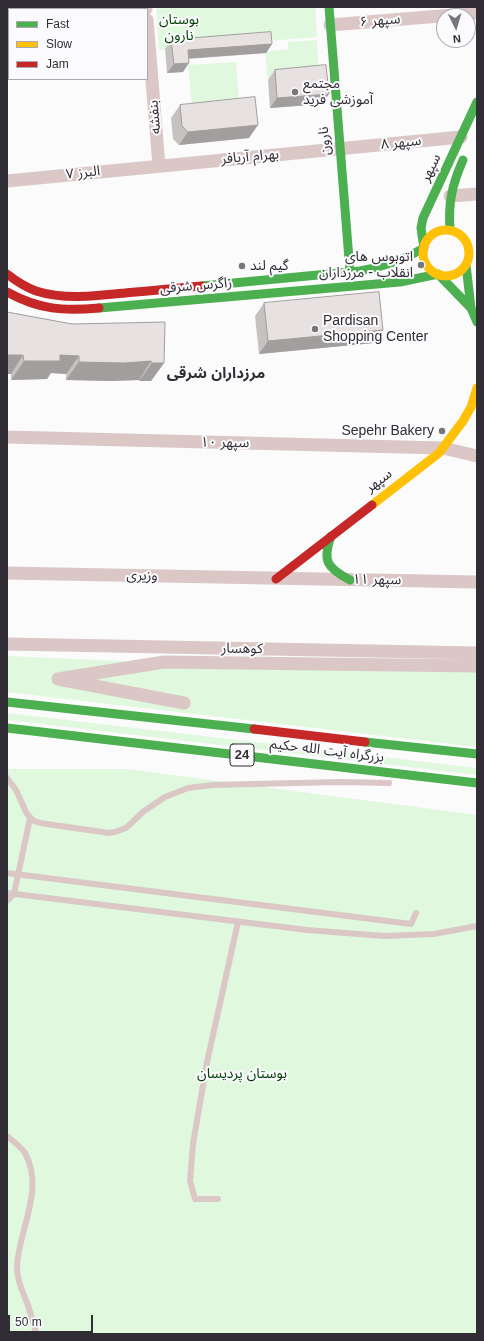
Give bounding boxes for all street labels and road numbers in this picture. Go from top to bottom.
street label: سپهر ۶ [359,11,401,31]
street label: بنفشه [145,99,165,135]
street label: نارون [315,126,335,156]
street label: سپهر ۸ [380,133,422,153]
street label: بهرام آریافر [220,146,280,168]
street label: سپهر [417,151,445,185]
street label: البرز ۷ [65,163,101,183]
street label: زاگرس شرقی [159,274,233,298]
street label: سپهر ۱۰ [200,434,250,452]
street label: سپهر [362,466,396,496]
street label: وزیری [126,567,158,585]
street label: سپهر ۱۱ [352,571,402,589]
street label: کوهسار [221,640,263,658]
street label: بزرگراه آیت الله حکیم [269,736,385,766]
road number: 24 [230,744,254,766]

